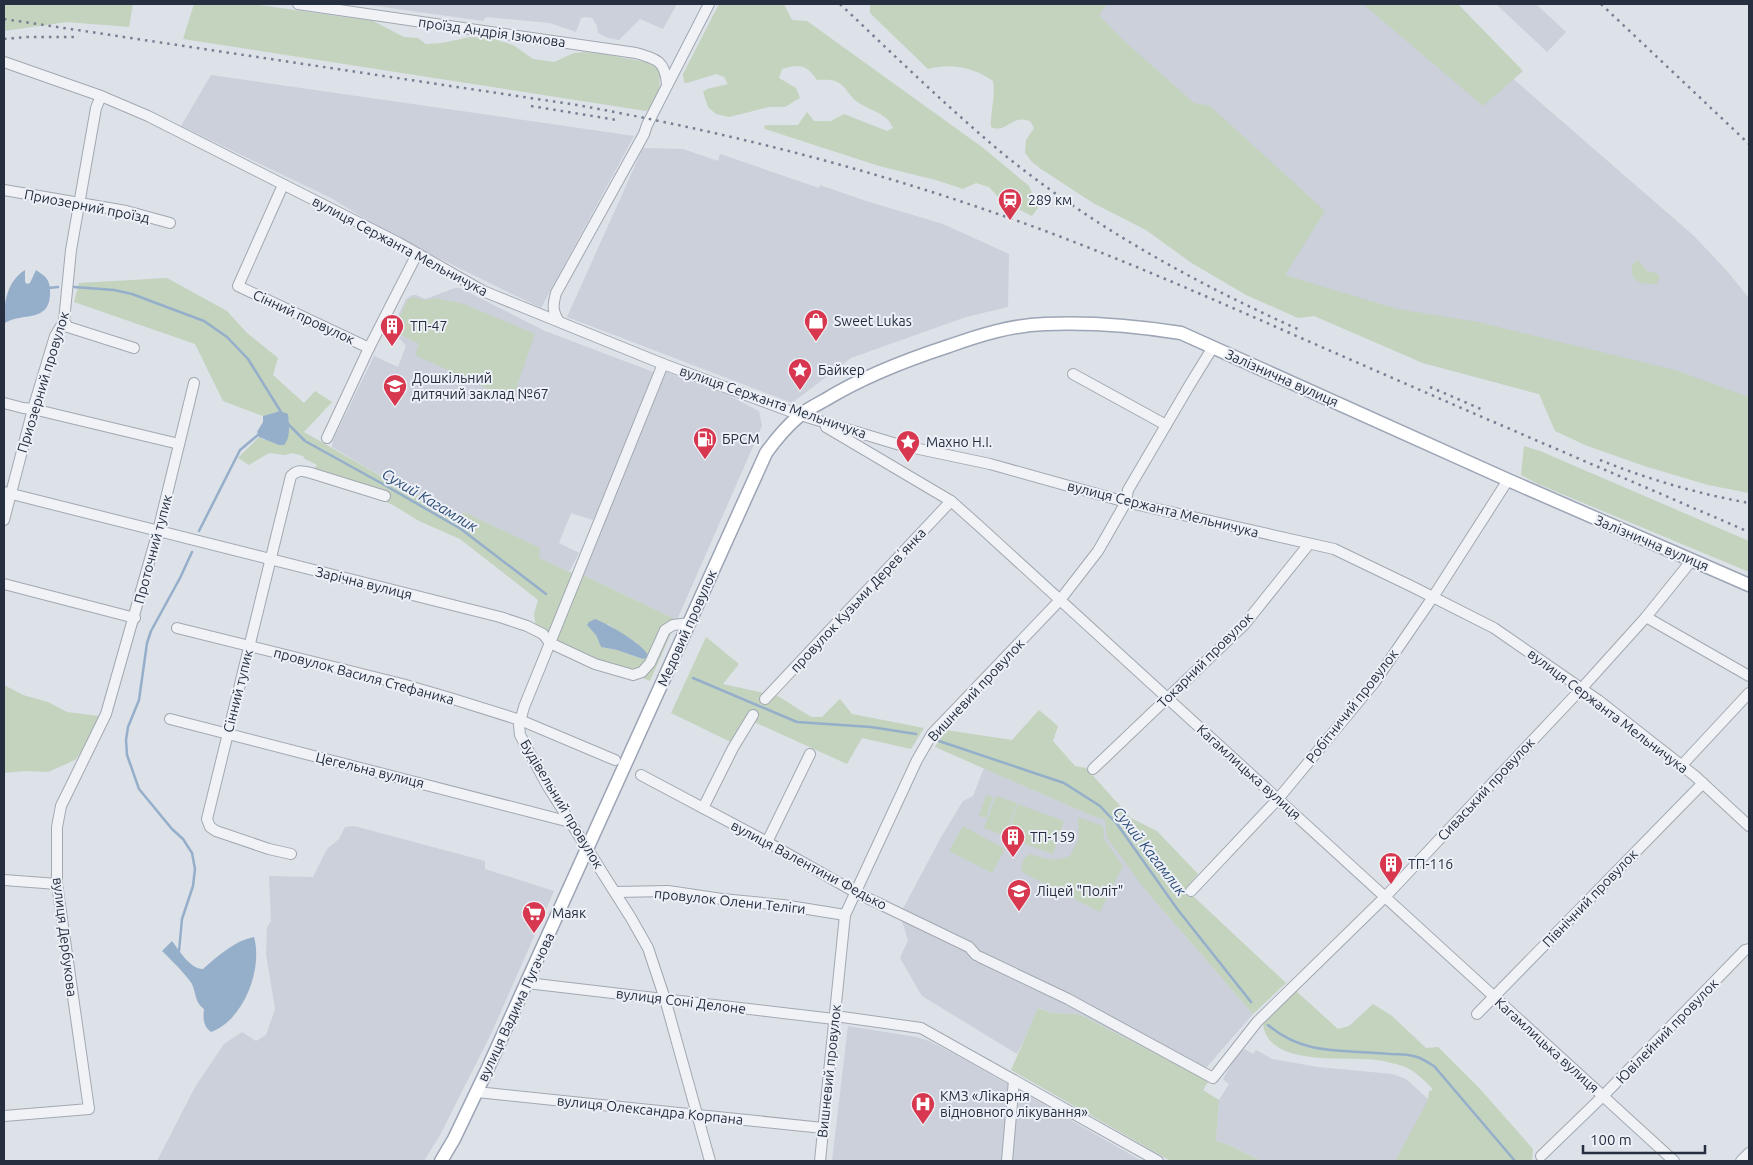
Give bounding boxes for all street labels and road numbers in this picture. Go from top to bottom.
street label: проїзд Андрія Ізюмова [417,14,567,50]
street label: Приозерний проїзд [23,186,151,226]
street label: вулиця Сержанта Мельничука [309,193,491,299]
street label: Сінний провулок [251,286,357,348]
street label: Приозерний провулок [14,309,72,455]
street label: Залізнична вулиця [1223,346,1341,410]
street label: вулиця Сержанта Мельничука [677,362,869,442]
street label: вулиця Сержанта Мельничука [1066,477,1260,541]
street label: Проточний тупик [131,493,175,605]
street label: Залізнична вулиця [1593,512,1711,574]
street label: провулок Кузьми Деревʼянка [787,525,929,675]
street label: Зарічна вулиця [314,563,414,603]
street label: Медовий провулок [654,567,720,689]
street label: Токарний провулок [1154,609,1256,711]
street label: Вишневий провулок [924,635,1028,745]
street label: провулок Василя Стефаника [272,644,456,708]
street label: вулиця Сержанта Мельничука [1525,645,1691,777]
street label: Робітничий провулок [1303,646,1401,766]
street label: Сінний тупик [220,648,256,734]
street label: Кагамлицька вулиця [1194,721,1304,823]
street label: Сиваський провулок [1434,734,1538,844]
street label: Будівельний провулок [517,737,607,871]
street label: Цегельна вулиця [314,749,426,791]
street label: вулиця Валентини Федько [728,817,890,913]
street label: Північний провулок [1539,846,1641,950]
street label: вулиця Дербукова [50,876,80,998]
street label: провулок Олени Теліги [654,885,806,917]
street label: вулиця Вадима Пугачова [474,930,558,1084]
street label: Ювілейний провулок [1613,975,1721,1087]
street label: вулиця Соні Делоне [615,985,747,1017]
street label: Кагамлицька вулиця [1492,994,1602,1096]
street label: Вишневий провулок [814,1003,844,1139]
street label: вулиця Олександра Корпана [556,1092,744,1128]

